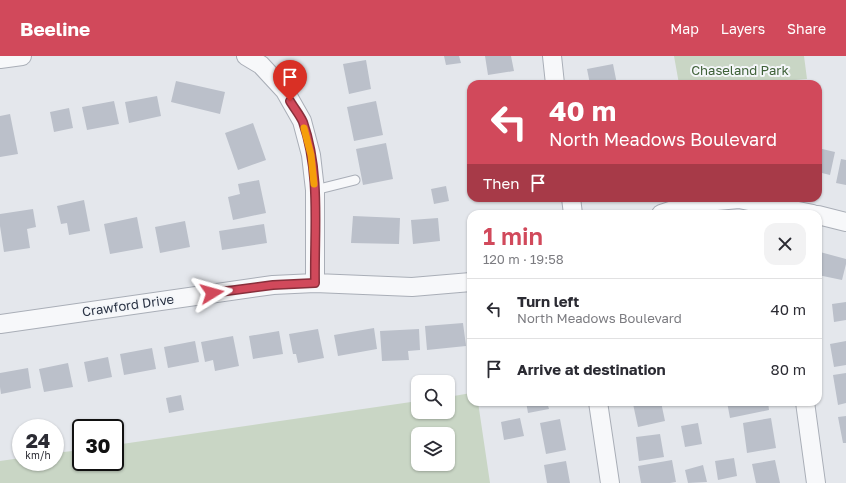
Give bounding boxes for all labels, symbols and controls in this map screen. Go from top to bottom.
text: Beeline [20,17,90,40]
text: Map [670,20,699,37]
text: Layers [721,20,765,37]
text: Share [787,20,826,37]
pin [273,60,307,101]
park label: Chaseland Park [691,62,789,78]
icon: arrive [279,66,301,88]
text: 40 m [549,94,616,127]
icon: left [483,96,535,148]
text: North Meadows Boulevard [549,128,777,150]
icon: arrive [527,172,549,194]
text: Then [483,174,519,192]
text: 1 min [483,221,543,250]
button: close [764,223,806,265]
text: 120 m · 19:58 [483,251,564,267]
position arrow [191,272,233,314]
street label: Crawford Drive [81,291,175,319]
text: Turn left [517,292,579,310]
icon: left [483,298,505,320]
text: 40 m [771,300,806,318]
text: North Meadows Boulevard [517,310,682,326]
icon: arrive [483,358,505,380]
text: Arrive at destination [517,360,666,378]
text: 80 m [771,360,806,378]
map controls [411,375,455,471]
button: search [411,375,455,419]
speed limit sign: 30 [72,419,124,471]
button: layers [411,427,455,471]
text: 24 [26,428,50,452]
text: km/h [25,449,51,461]

